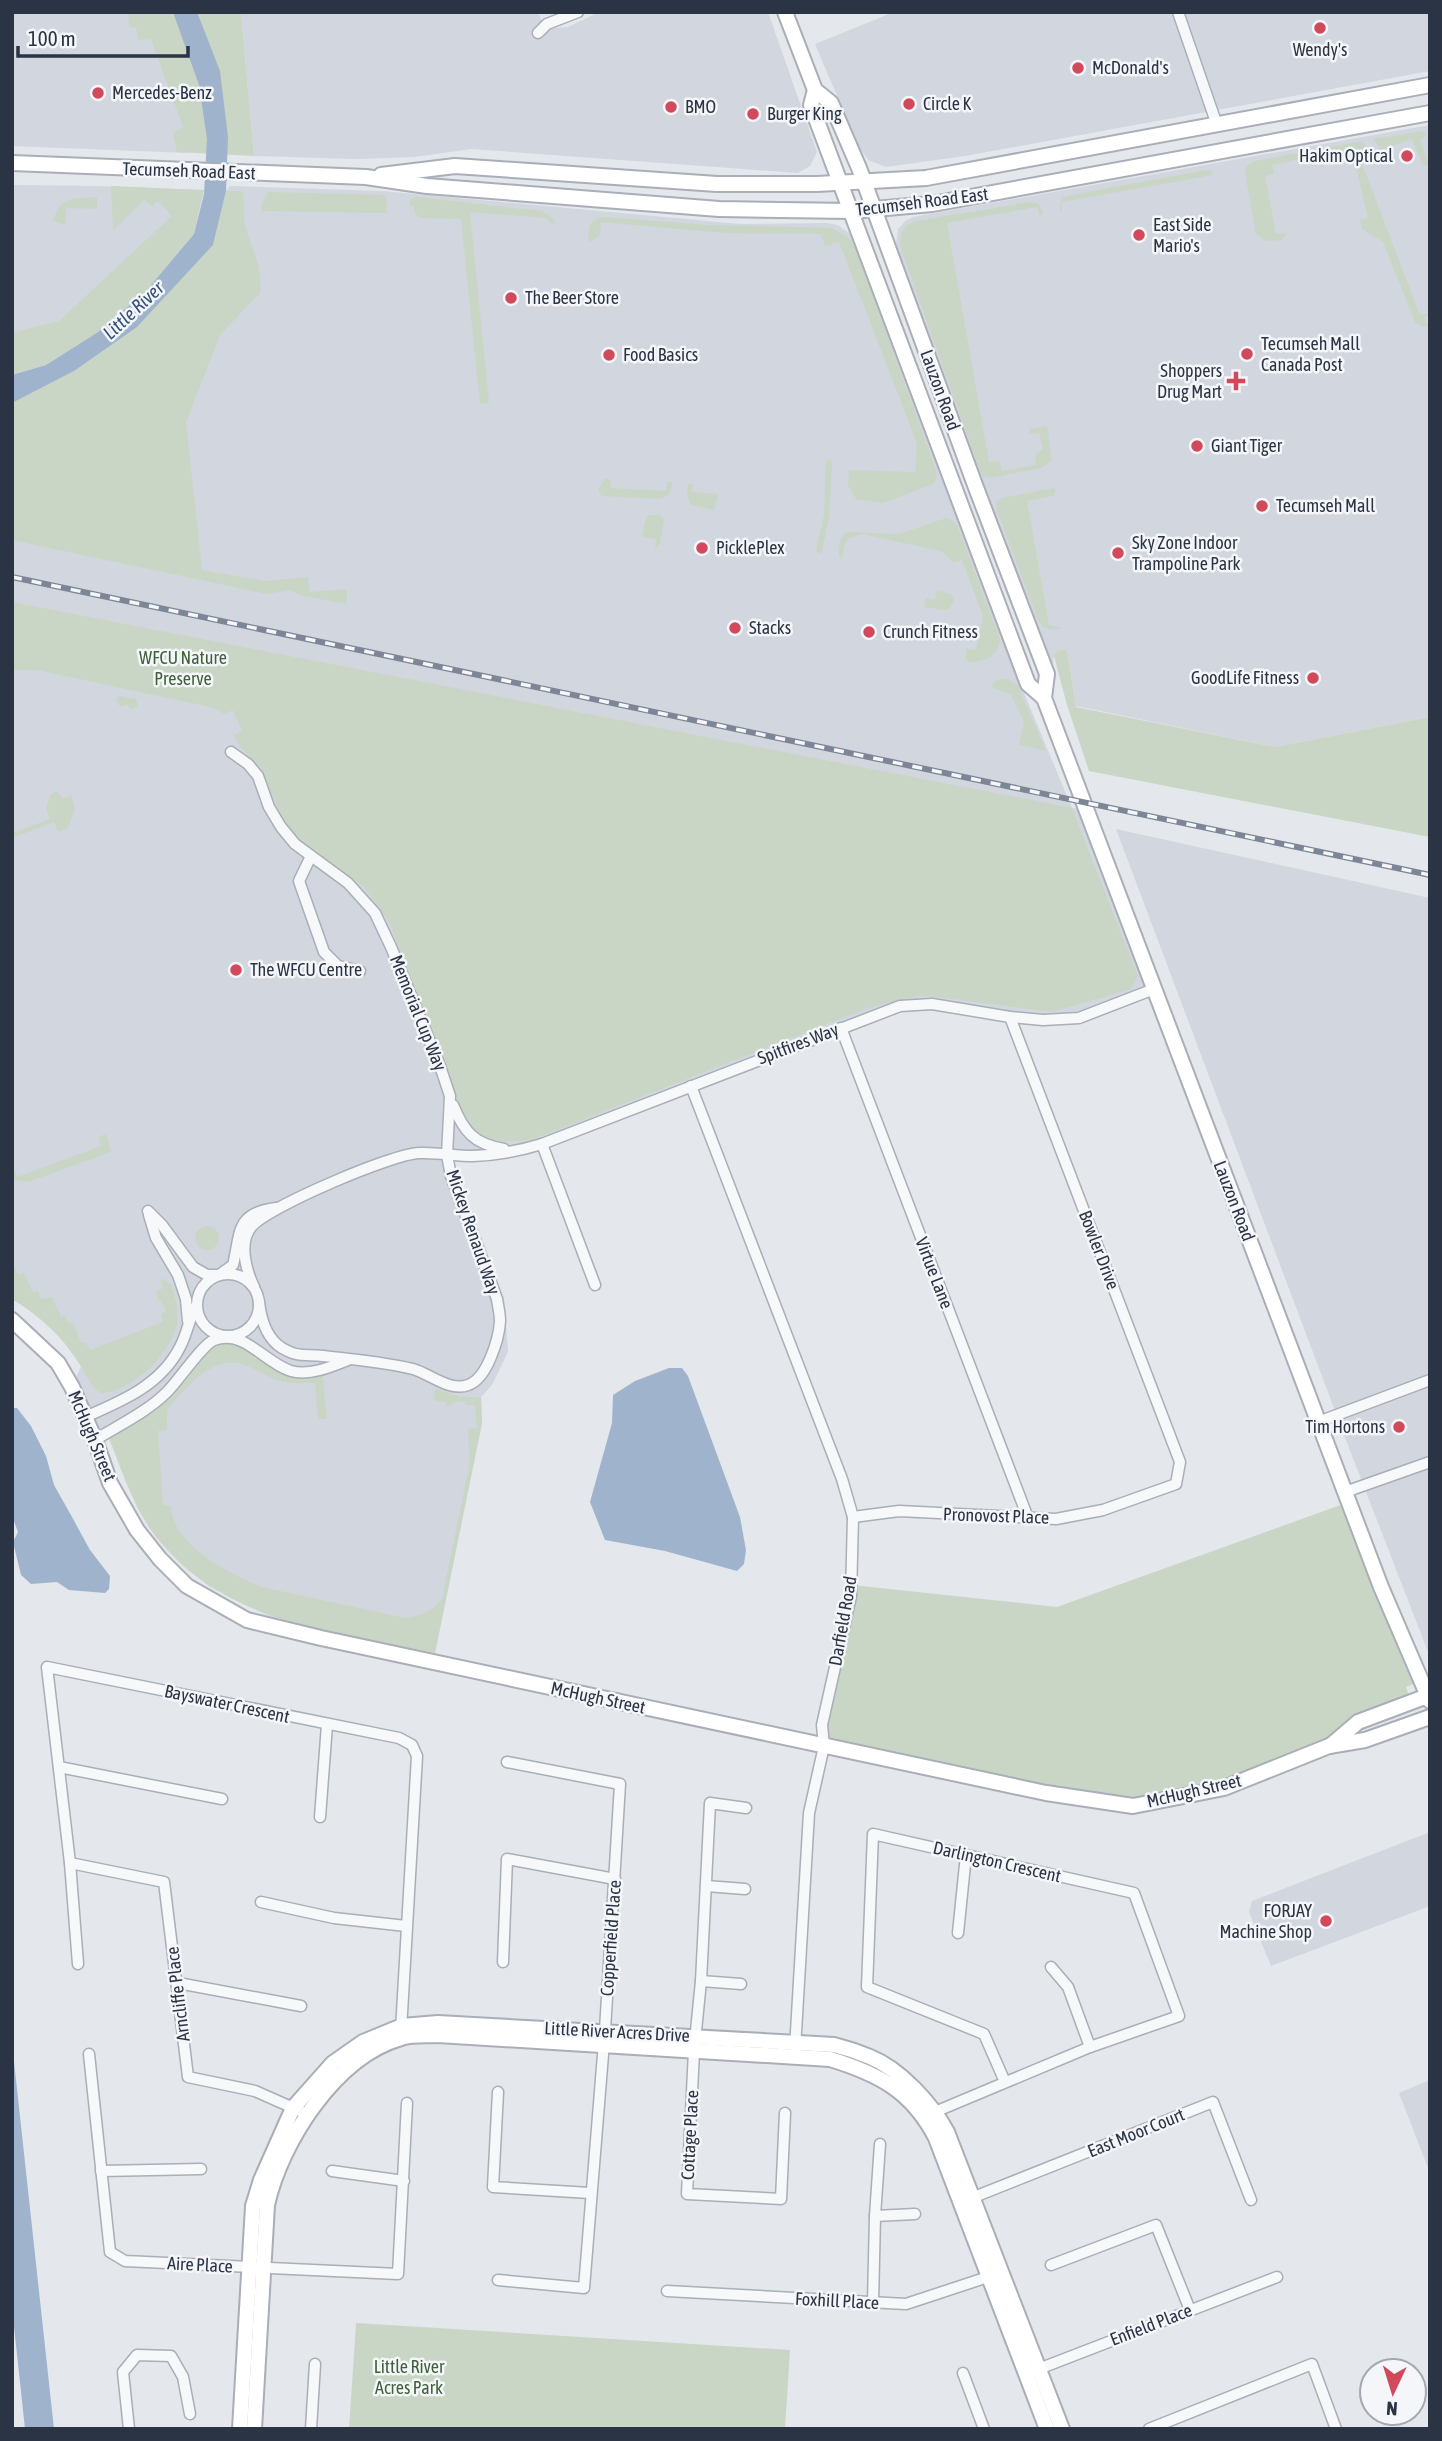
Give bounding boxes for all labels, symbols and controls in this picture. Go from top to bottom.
scale bar [18,14,187,58]
marker: Wendy's [1312,20,1328,36]
text: 100 m [28,26,76,50]
place label: Wendy's [1293,39,1347,60]
place label: McDonald's [1092,57,1169,78]
marker: McDonald's [1070,60,1086,76]
place label: Mercedes-Benz [112,82,212,103]
marker: Mercedes-Benz [90,85,106,101]
place label: Circle K [923,93,971,114]
place label: BMO [685,96,716,117]
marker: Circle K [901,96,917,112]
marker: BMO [663,99,679,115]
place label: Burger King [767,103,842,124]
marker: Burger King [745,106,761,122]
place label: Hakim Optical [1299,145,1393,166]
marker: Hakim Optical [1399,148,1415,164]
street label: Tecumseh Road East [122,158,256,183]
street label: Tecumseh Road East [854,183,989,220]
place label: East Side Mario's [1153,214,1211,256]
marker: East Side Mario's [1131,227,1147,243]
water label: Little River [98,276,169,343]
place label: The Beer Store [525,287,619,308]
marker: The Beer Store [503,290,519,306]
place label: Tecumseh Mall Canada Post [1261,333,1360,375]
place label: Food Basics [623,344,698,365]
marker: Tecumseh Mall Canada Post [1239,346,1255,362]
marker: Food Basics [601,347,617,363]
street label: Lauzon Road [916,347,965,433]
place label: Shoppers Drug Mart [1157,360,1222,402]
marker: Shoppers Drug Mart [1228,373,1244,389]
place label: Giant Tiger [1211,435,1283,456]
marker: Giant Tiger [1189,438,1205,454]
place label: Tecumseh Mall [1276,495,1375,516]
marker: Tecumseh Mall [1254,498,1270,514]
place label: Sky Zone Indoor Trampoline Park [1132,532,1241,574]
place label: PicklePlex [716,537,785,558]
marker: PicklePlex [694,540,710,556]
marker: Sky Zone Indoor Trampoline Park [1110,545,1126,561]
place label: Stacks [749,617,791,638]
marker: Stacks [727,620,743,636]
place label: Crunch Fitness [883,621,978,642]
marker: Crunch Fitness [861,624,877,640]
park label: WFCU Nature Preserve [139,647,227,689]
place label: GoodLife Fitness [1191,667,1299,688]
marker: GoodLife Fitness [1305,670,1321,686]
street label: Memorial Cup Way [386,952,451,1074]
place label: The WFCU Centre [250,959,362,980]
marker: The WFCU Centre [228,962,244,978]
street label: Spitfires Way [754,1018,841,1069]
street label: Lauzon Road [1210,1158,1259,1244]
street label: Mickey Renaud Way [442,1167,505,1297]
street label: Bowler Drive [1075,1207,1124,1292]
street label: Virtue Lane [911,1234,958,1312]
street label: McHugh Street [64,1387,121,1484]
place label: Tim Hortons [1305,1416,1385,1437]
marker: Tim Hortons [1391,1419,1407,1435]
street label: Pronovost Place [943,1503,1049,1528]
street label: Darfield Road [824,1574,861,1667]
street label: McHugh Street [549,1677,647,1718]
street label: Bayswater Crescent [163,1680,292,1727]
street label: McHugh Street [1145,1769,1243,1812]
street label: Darlington Crescent [931,1837,1063,1886]
street label: Copperfield Place [596,1879,625,1997]
place label: FORJAY Machine Shop [1219,1900,1312,1942]
marker: FORJAY Machine Shop [1318,1913,1334,1929]
street label: Arncliffe Place [161,1945,194,2043]
street label: Little River Acres Drive [544,2017,690,2046]
street label: Cottage Place [677,2089,702,2181]
street label: East Moor Court [1084,2104,1187,2161]
street label: Aire Place [167,2252,233,2277]
street label: Foxhill Place [794,2288,880,2313]
street label: Enfield Place [1107,2299,1195,2350]
park label: Little River Acres Park [374,2356,445,2398]
north arrow [1358,2357,1428,2427]
text: N [1385,2398,1398,2420]

